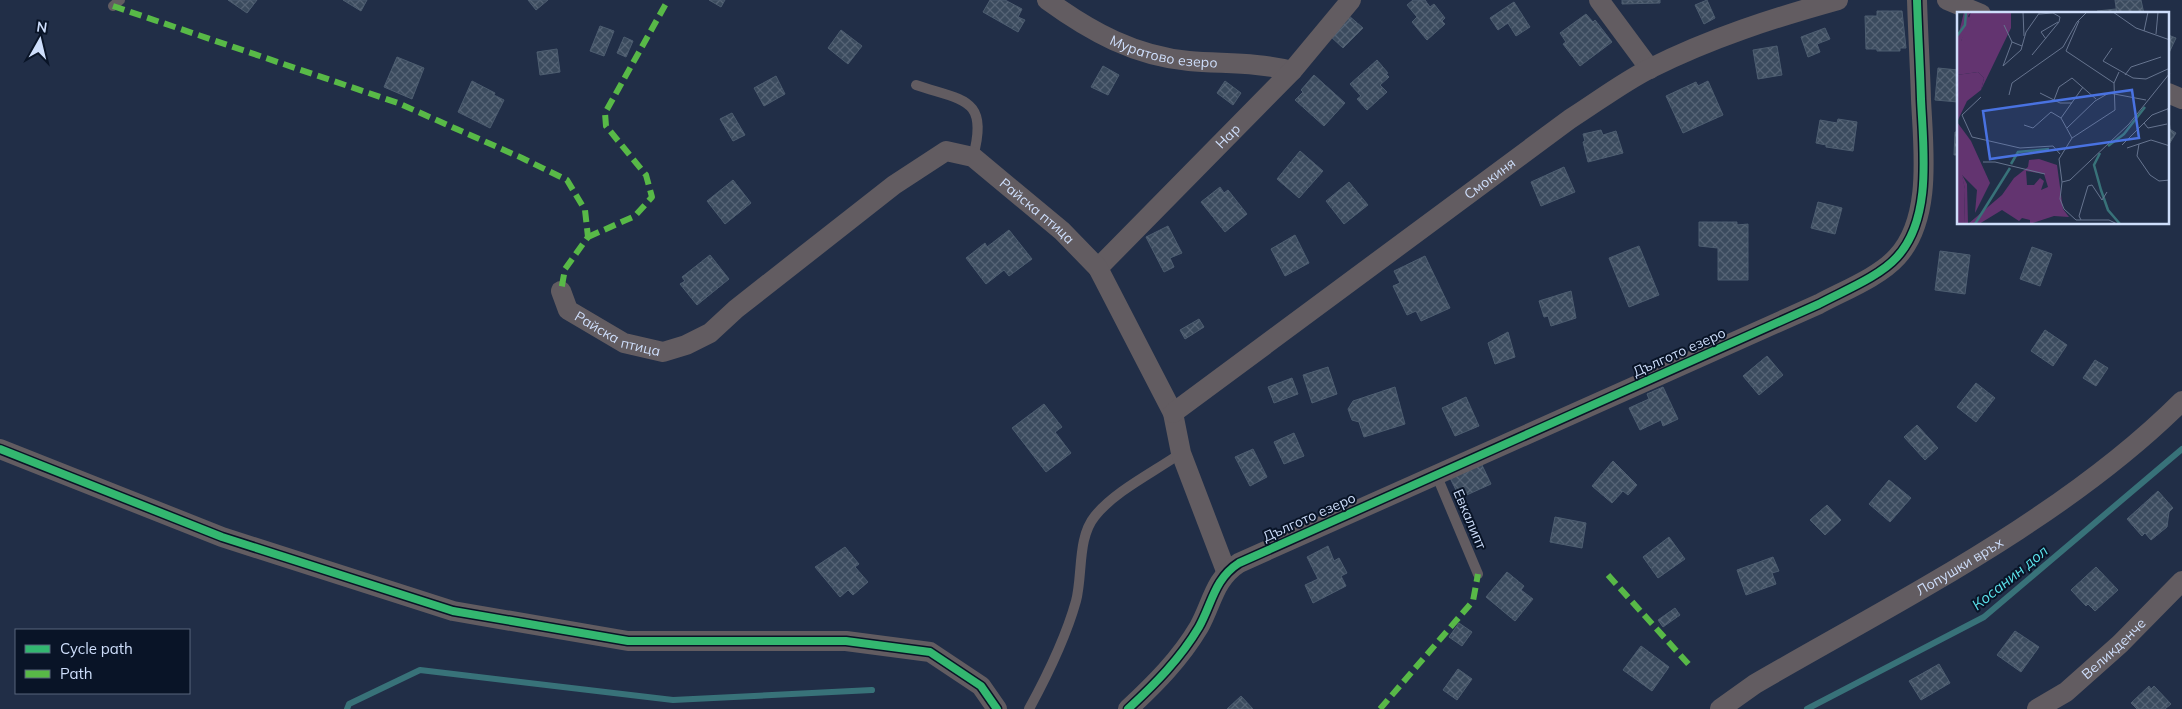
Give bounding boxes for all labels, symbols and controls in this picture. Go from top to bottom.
inset map [1957,12,2170,225]
north arrow [15,15,65,65]
text: N [35,17,48,37]
street label: Муратово езеро [1107,31,1218,72]
street label: Нар [1212,120,1244,152]
street label: Смокиня [1461,154,1519,203]
street label: Райска птица [996,174,1079,248]
street label: Райска птица [571,307,662,360]
street label: Дългото езеро [1630,323,1728,381]
street label: Евкалипт [1449,486,1491,552]
street label: Дългото езеро [1260,488,1358,546]
street label: Лопушки връх [1913,533,2007,599]
water label: Косанин дол [1968,541,2052,614]
street label: Великденче [2078,614,2150,683]
legend [15,629,190,694]
text: Cycle path [60,639,133,658]
text: Path [60,664,92,683]

